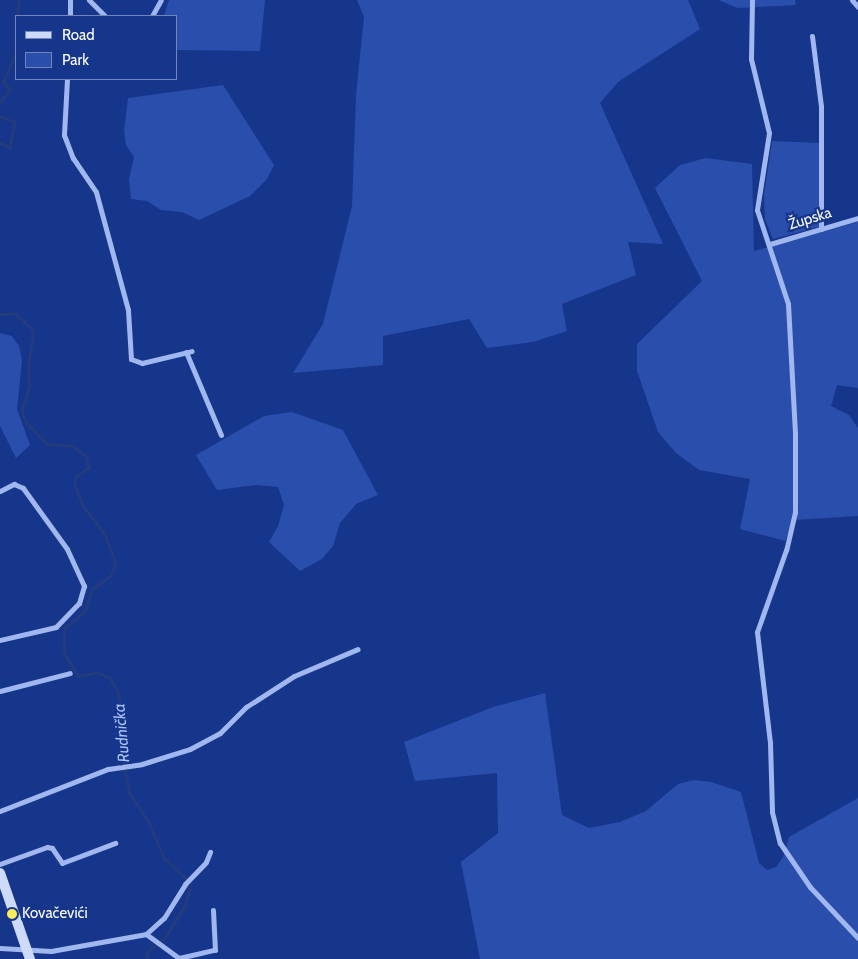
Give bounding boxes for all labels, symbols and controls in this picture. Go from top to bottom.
legend [15,15,178,80]
text: Road [62,26,95,44]
text: Park [62,51,89,69]
street label: Župska [786,204,834,234]
water label: Rudnička [110,703,134,763]
place label: Kovačevići [22,905,88,923]
marker: Kovačevići [6,908,18,920]

